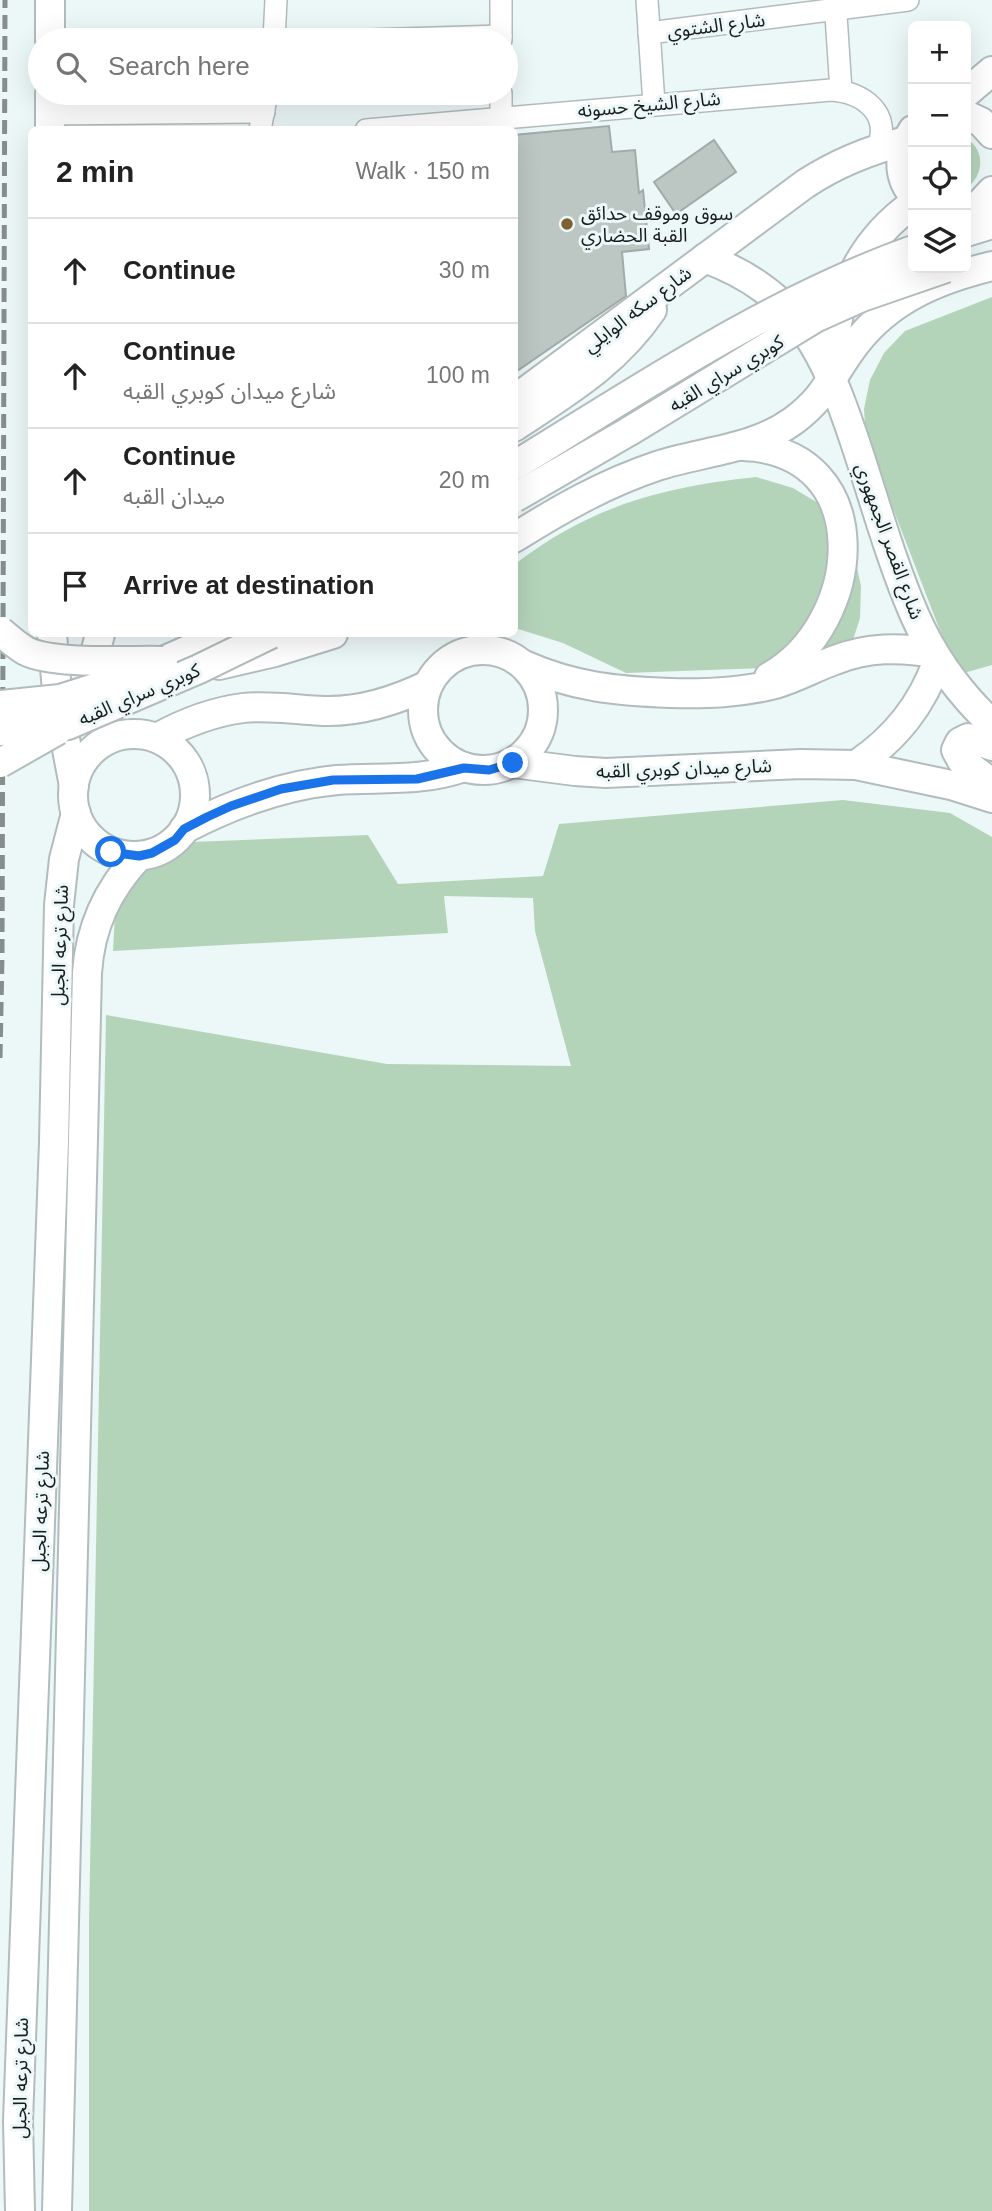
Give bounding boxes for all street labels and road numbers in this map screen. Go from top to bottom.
street label: شارع الشتوي [666,9,767,46]
street label: شارع الشيخ حسونه [577,88,722,125]
street label: شارع سكه الوايلي [579,262,698,360]
street label: كوبري سراي القبه [665,330,791,420]
street label: شارع القصر الجمهوري [847,460,928,624]
street label: كوبري سراي القبه [75,659,206,734]
street label: شارع ميدان كوبري القبه [596,755,773,786]
street label: شارع ترعه الجبل [47,884,75,1006]
street label: شارع ترعه الجبل [28,1450,56,1572]
street label: شارع ترعه الجبل [9,2017,35,2139]

